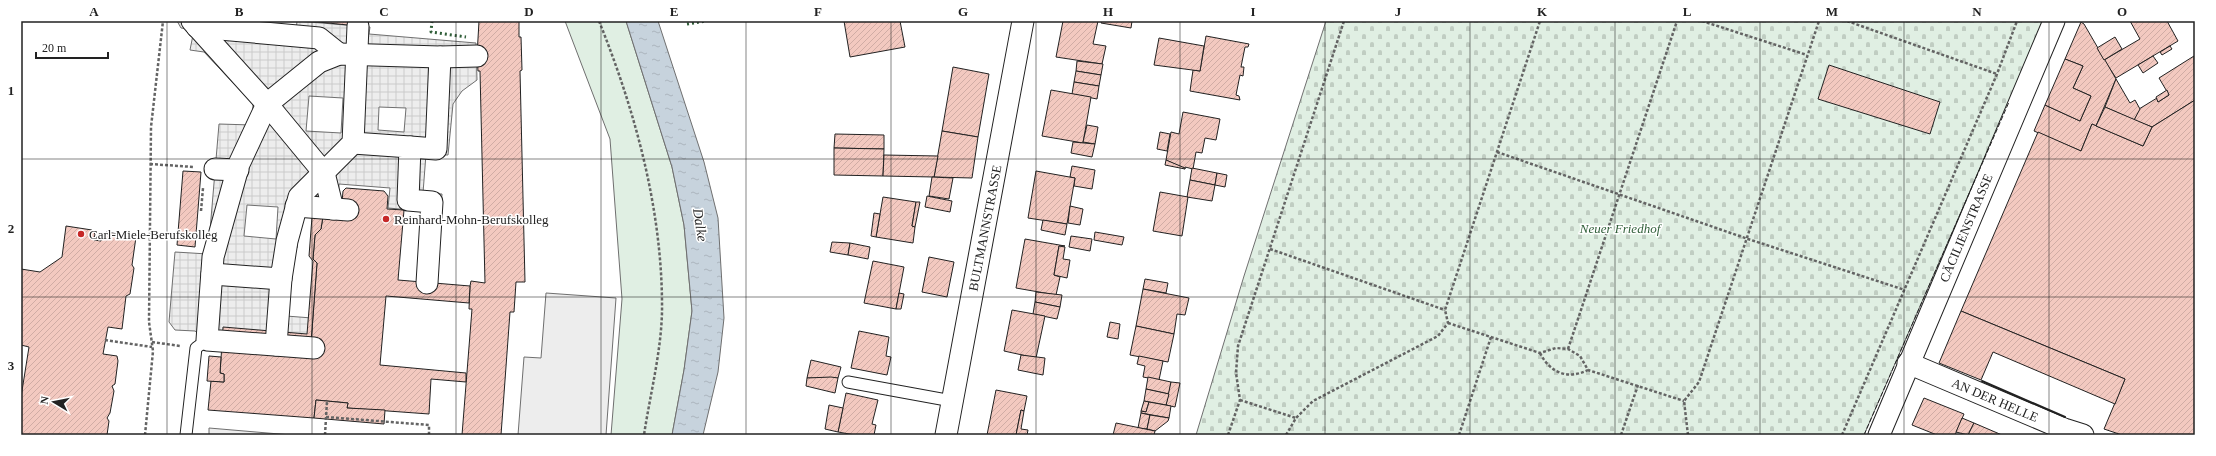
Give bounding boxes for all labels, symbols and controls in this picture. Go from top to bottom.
text: A [89,4,99,19]
text: B [235,4,244,19]
text: C [379,4,389,19]
text: D [524,4,534,19]
text: E [670,4,678,19]
text: F [814,4,822,19]
text: G [958,4,968,19]
text: H [1103,4,1113,19]
text: I [1250,4,1256,19]
text: J [1395,4,1402,19]
text: K [1537,4,1548,19]
text: L [1683,4,1692,19]
text: M [1826,4,1838,19]
text: N [1972,4,1982,19]
text: O [2117,4,2127,19]
scale bar [36,34,108,60]
text: 20 m [42,41,67,55]
text: 1 [8,83,14,98]
street label: BULTMANNSTRASSE [965,164,1005,292]
street label: CÄCILIENSTRASSE [1936,171,1996,284]
water label: Dalke [690,206,710,243]
place label: Reinhard-Mohn-Berufskolleg [394,212,549,227]
marker: Reinhard-Mohn-Berufskolleg [381,214,391,224]
text: 2 [8,221,14,236]
park label: Neuer Friedhof [1579,221,1663,236]
place label: Carl-Miele-Berufskolleg [89,227,218,242]
marker: Carl-Miele-Berufskolleg [76,229,86,239]
text: 3 [8,358,15,373]
street label: AN DER HELLE [1950,375,2041,425]
north arrow [34,382,74,422]
text: N [38,395,51,405]

